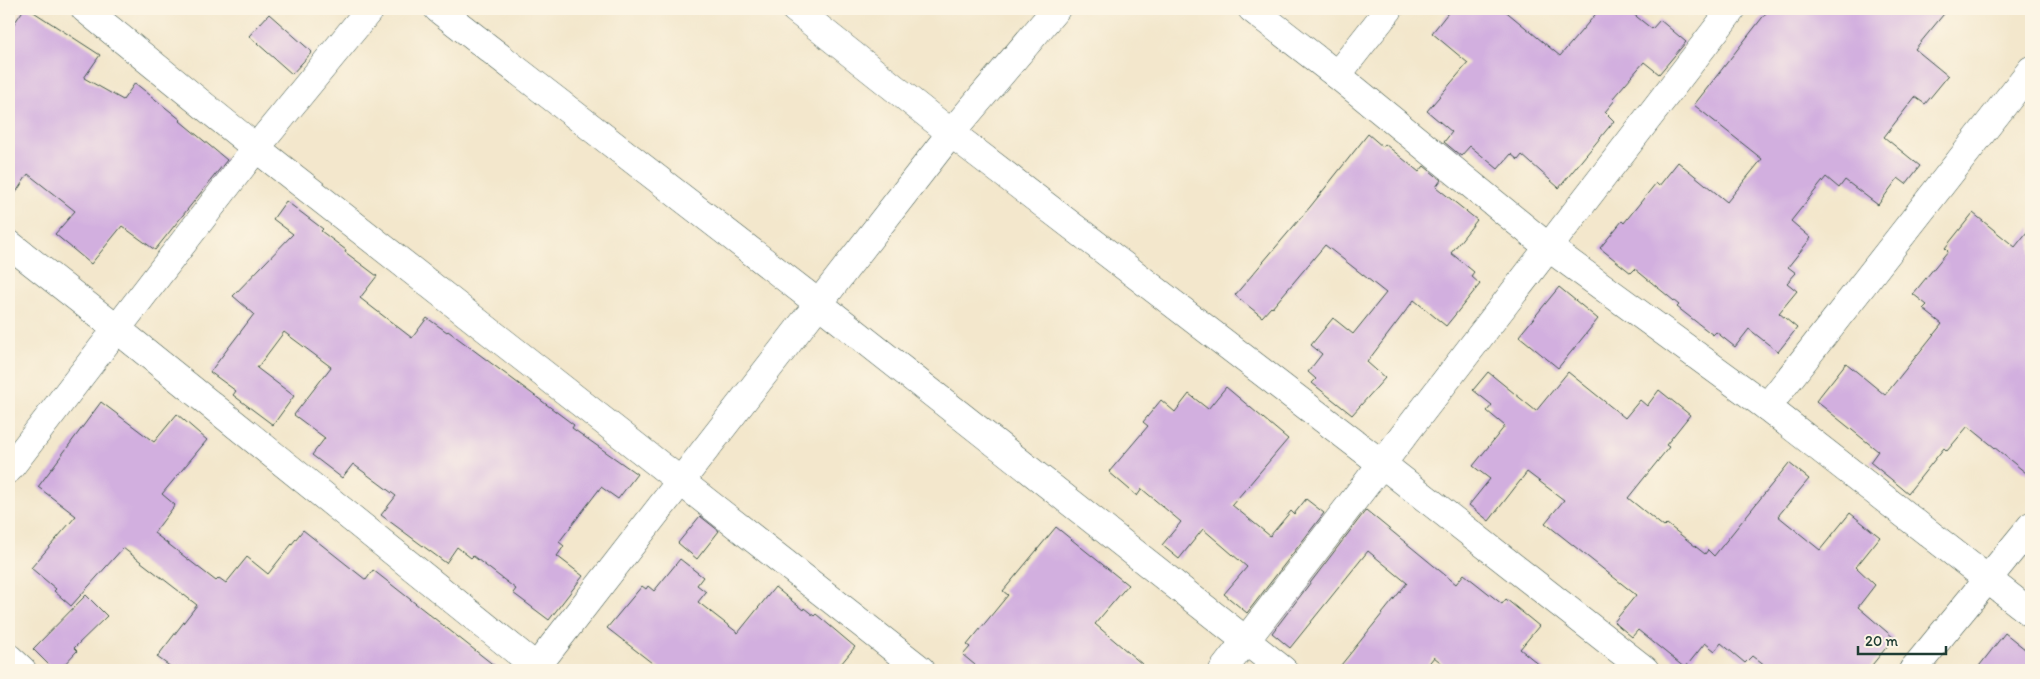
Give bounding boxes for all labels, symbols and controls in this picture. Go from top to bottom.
scale bar [1858,624,1945,656]
text: 20 m [1865,632,1899,650]

